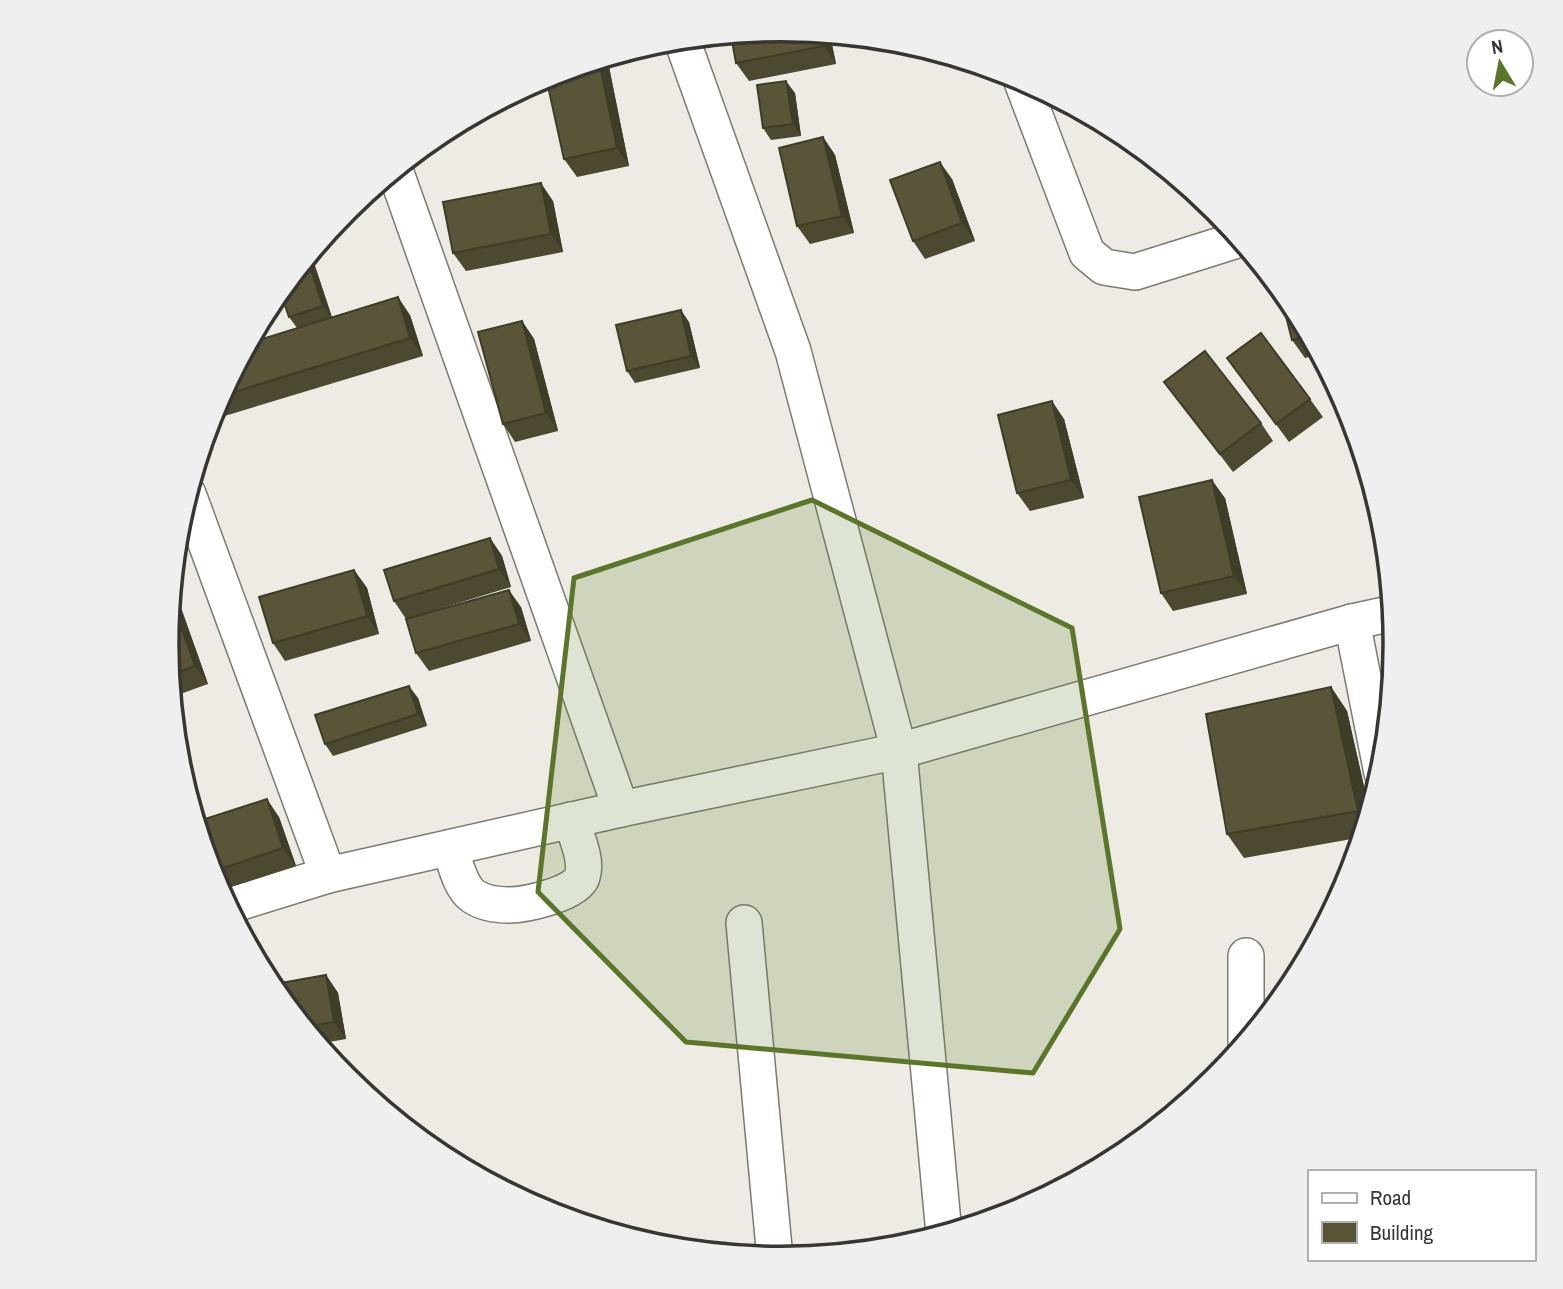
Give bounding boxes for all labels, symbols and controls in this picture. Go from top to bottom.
north arrow [1465,28,1535,98]
text: N [1489,32,1505,60]
legend [1308,1170,1535,1261]
text: Road [1370,1183,1411,1212]
text: Building [1370,1218,1434,1247]

